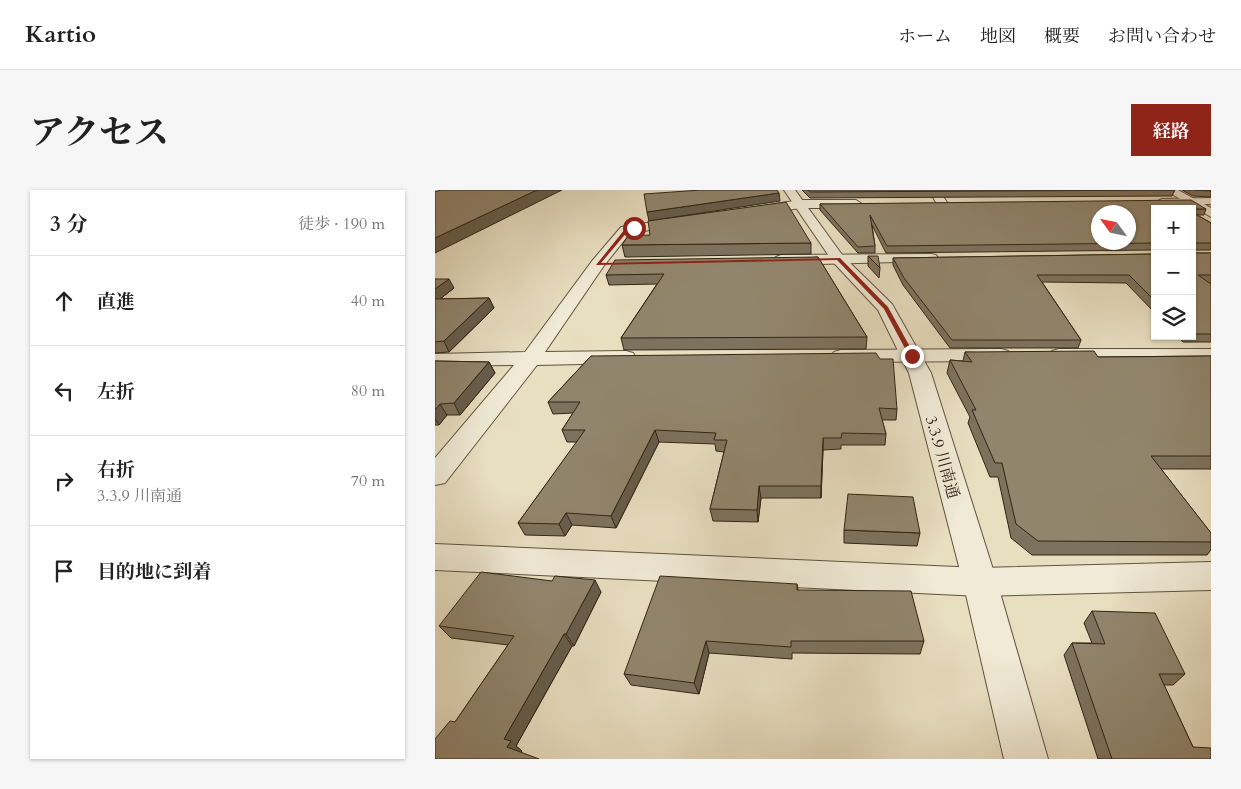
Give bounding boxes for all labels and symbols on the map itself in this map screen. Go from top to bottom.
north arrow [1091,205,1136,250]
route start [623,217,646,240]
route end [901,345,924,368]
street label: 3.3.9 川南通 [920,413,964,501]

